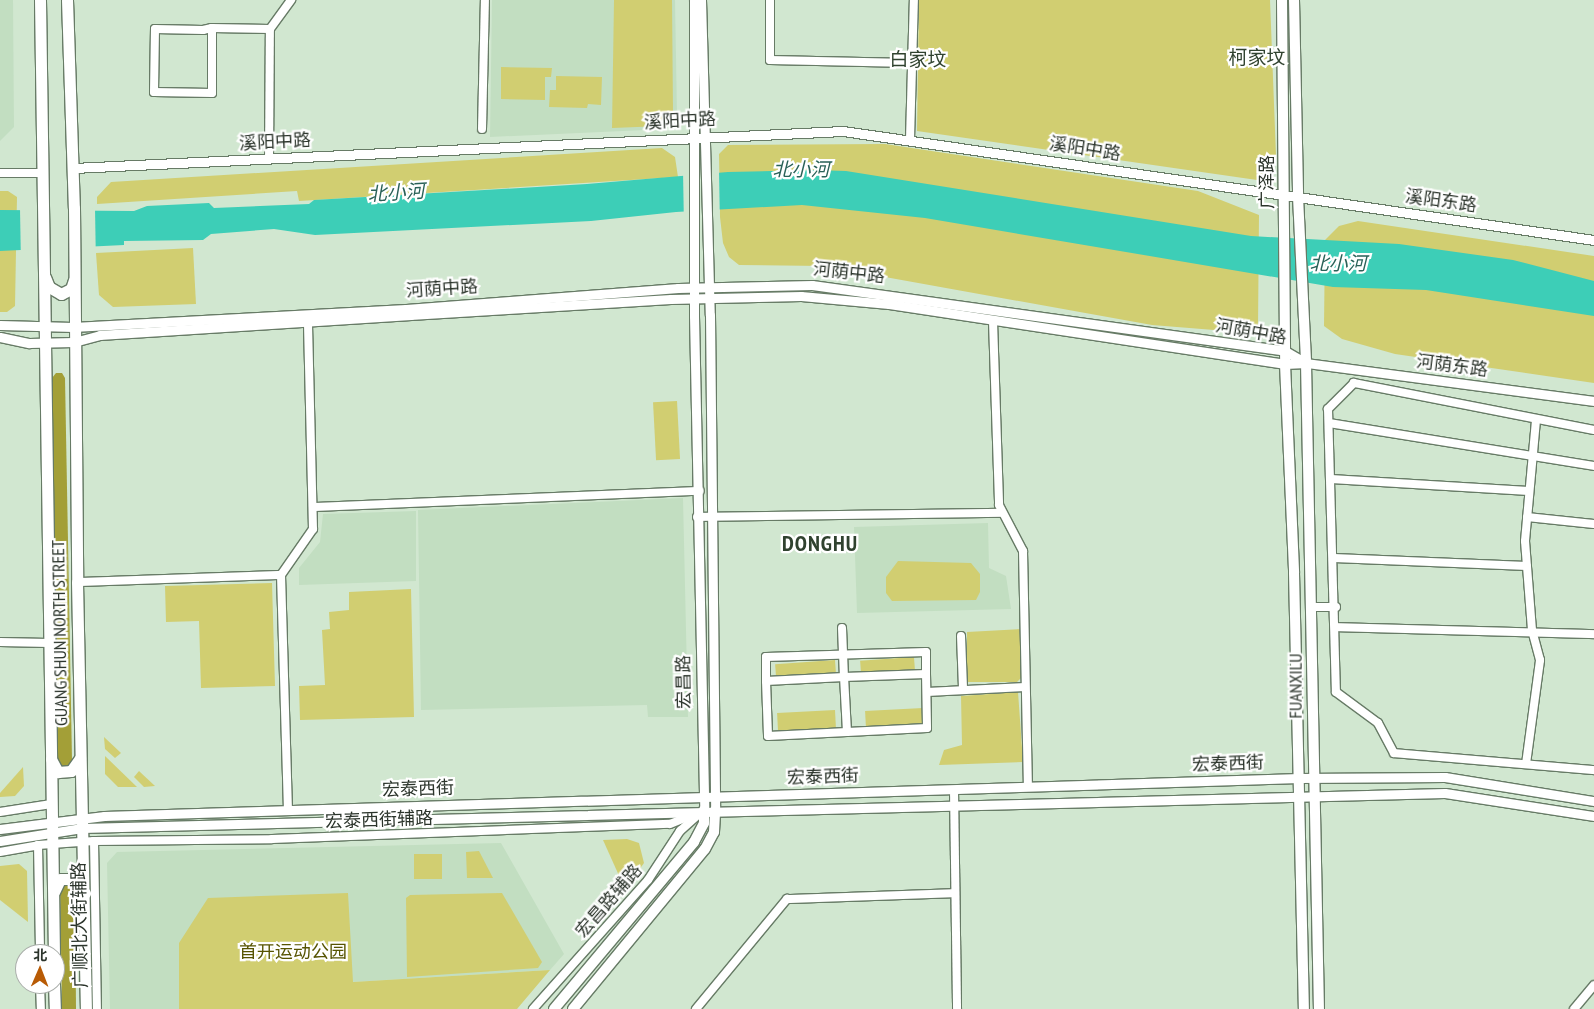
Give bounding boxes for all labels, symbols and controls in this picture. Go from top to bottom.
district label: 柯家坟 [1229,47,1285,69]
district label: 白家坟 [890,49,946,71]
street label: 溪阳中路 [643,108,717,134]
street label: 溪阳中路 [238,129,312,155]
street label: 溪阳中路 [1048,133,1122,165]
street label: 广泽路 [1256,155,1278,209]
water label: 北小河 [773,159,829,181]
water label: 北小河 [367,180,425,206]
street label: 溪阳东路 [1404,185,1478,217]
water label: 北小河 [1310,253,1366,275]
street label: 河荫中路 [812,258,886,288]
street label: 河荫中路 [405,276,479,302]
street label: 河荫中路 [1214,315,1288,349]
street label: 河荫东路 [1415,351,1489,381]
district label: DONGHU [781,531,859,557]
street label: GUANG SHUN NORTH STREET [48,540,72,726]
street label: FUANXILU [1285,653,1307,719]
street label: 宏昌路 [673,655,695,709]
street label: 宏泰西街 [1192,752,1264,776]
street label: 宏泰西街 [787,765,859,789]
street label: 宏泰西街 [382,777,454,801]
street label: 宏泰西街辅路 [325,807,433,833]
street label: 宏昌路辅路 [571,860,647,942]
street label: 广顺北大街辅路 [68,862,92,988]
park label: 首开运动公园 [239,941,347,963]
north arrow [15,944,65,994]
text: 北 [33,946,47,964]

